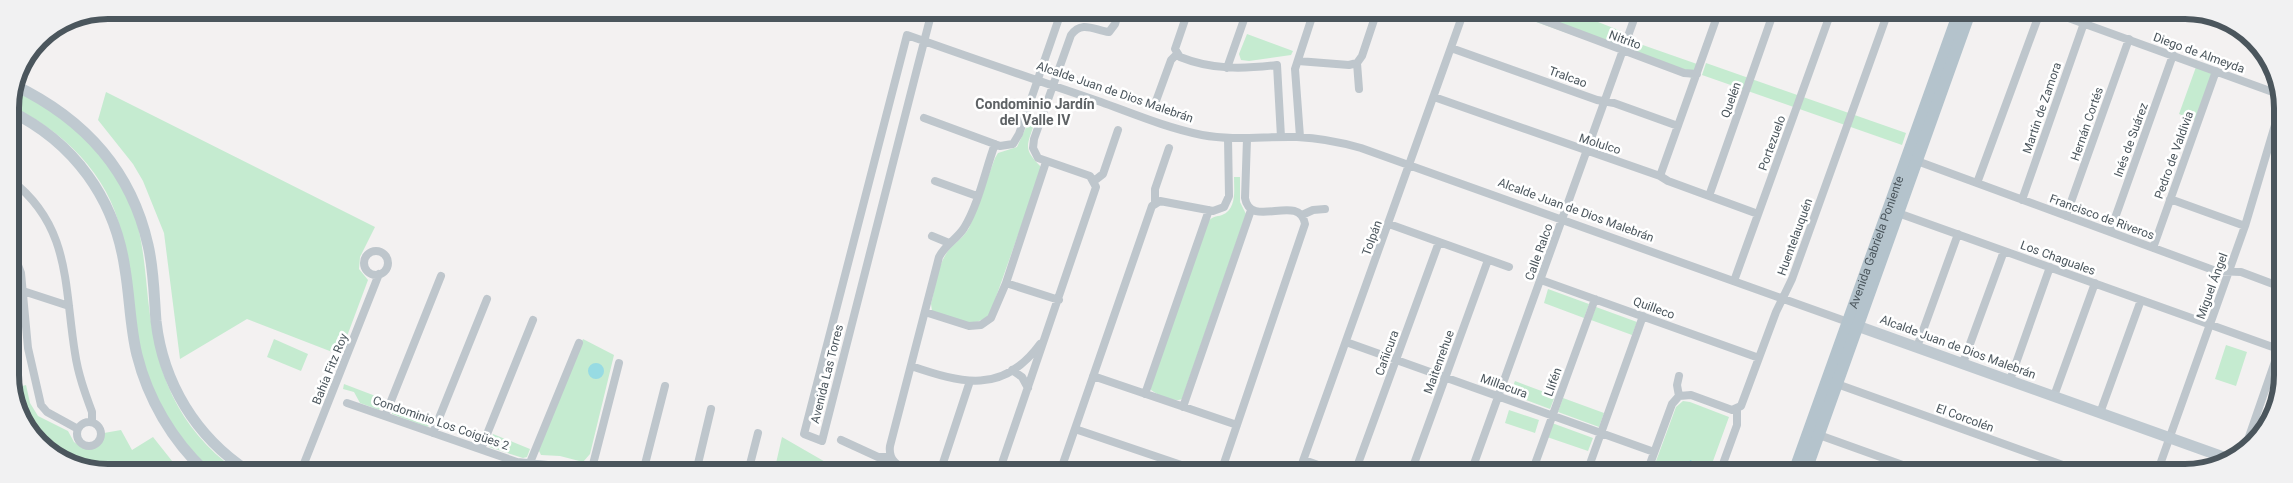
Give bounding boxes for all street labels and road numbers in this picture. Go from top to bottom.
street label: Nitrito [1607,28,1643,52]
street label: Diego de Almeyda [2151,30,2247,76]
street label: Alcalde Juan de Dios Malebrán [1035,59,1195,125]
street label: Martín de Zamora [2020,61,2064,155]
street label: Tralcao [1547,64,1589,90]
street label: Quelén [1718,80,1744,120]
street label: Hernán Cortés [2068,85,2106,163]
street label: Inés de Suárez [2111,101,2151,179]
street label: Pedro de Valdivia [2152,109,2196,201]
street label: Portezuelo [1756,113,1788,172]
street label: Molulco [1577,131,1623,157]
street label: Avenida Gabriela Poniente [1846,174,1907,311]
street label: Alcalde Juan de Dios Malebrán [1496,175,1656,245]
street label: Francisco de Riveros [2048,192,2156,242]
street label: Huentelauquén [1775,197,1815,277]
street label: Tolpán [1359,219,1385,257]
street label: Calle Ralco [1522,222,1556,282]
street label: Los Chaguales [2019,238,2097,278]
street label: Miguel Ángel [2193,251,2230,321]
street label: Quilleco [1631,294,1677,322]
street label: Alcalde Juan de Dios Malebrán [1878,312,2038,382]
street label: Avenida Las Torres [808,323,846,425]
street label: Cañicura [1372,328,1402,378]
street label: Maitenrehue [1421,328,1457,396]
street label: Bahía Fitz Roy [309,331,351,407]
street label: Llifén [1541,366,1565,398]
street label: Millacura [1479,371,1529,401]
street label: Condominio Los Coigües 2 [371,393,511,453]
street label: El Corcolén [1934,401,1996,435]

